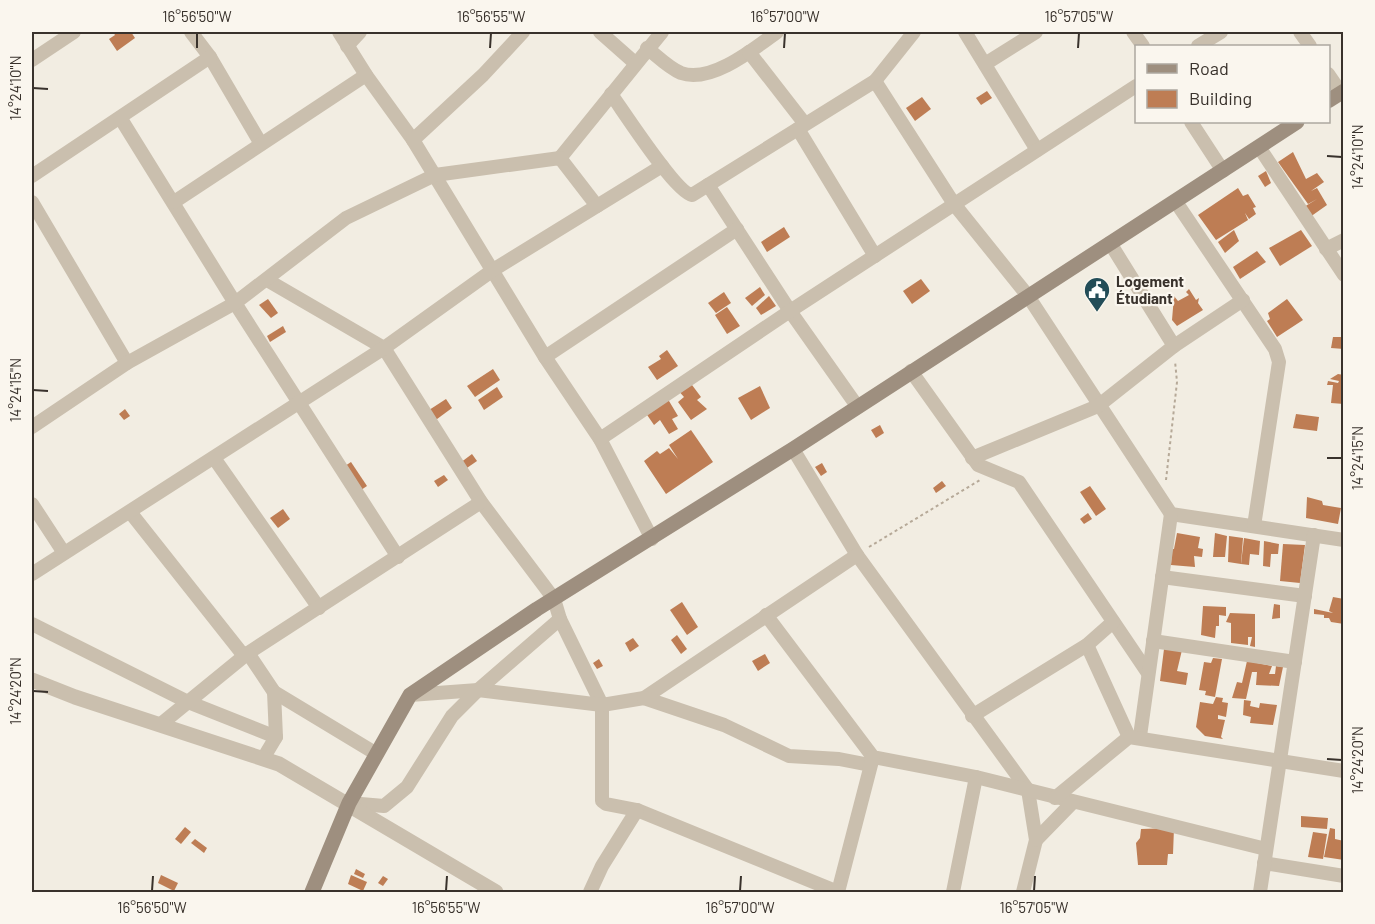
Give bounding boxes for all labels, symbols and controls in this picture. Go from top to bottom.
text: 16°56'50"W [162,7,232,25]
text: 16°56'55"W [457,7,525,25]
text: 16°57'00"W [750,7,820,25]
text: 16°57'05"W [1045,7,1113,25]
legend [1135,45,1330,123]
text: 14°24'10"N [6,55,24,121]
text: Road [1189,57,1229,79]
text: Building [1189,87,1252,109]
text: 14°24'10"N [1348,124,1366,190]
place label: Logement Étudiant [1116,272,1184,307]
public building icon: Logement Étudiant [1082,275,1112,313]
text: 14°24'15"N [6,358,24,422]
text: 14°24'15"N [1348,426,1366,490]
text: 14°24'20"N [6,657,24,725]
text: 14°24'20"N [1348,726,1366,794]
text: 16°56'50"W [117,898,187,916]
text: 16°56'55"W [412,898,480,916]
text: 16°57'00"W [705,898,775,916]
text: 16°57'05"W [1000,898,1068,916]

